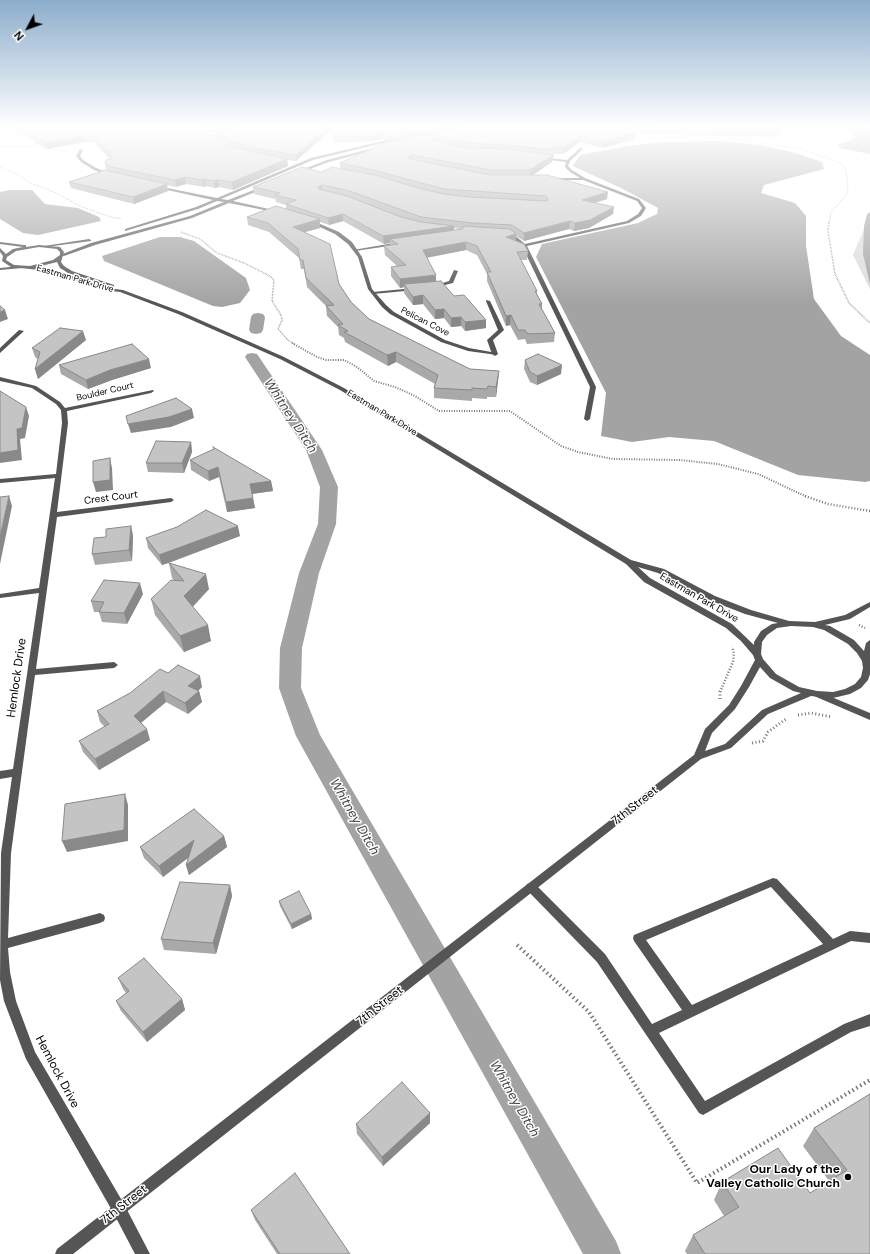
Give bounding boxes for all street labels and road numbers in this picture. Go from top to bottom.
street label: Eastman Park Drive [35,263,115,295]
street label: Pelican Cove [399,305,451,339]
street label: Boulder Court [75,380,135,404]
street label: Eastman Park Drive [345,388,419,438]
street label: Crest Court [83,489,139,507]
street label: Eastman Park Drive [658,571,740,625]
street label: Hemlock Drive [4,637,30,719]
street label: 7th Street [609,783,661,829]
street label: 7th Street [354,983,406,1029]
street label: Hemlock Drive [32,1033,82,1111]
street label: 7th Street [98,1182,150,1228]

